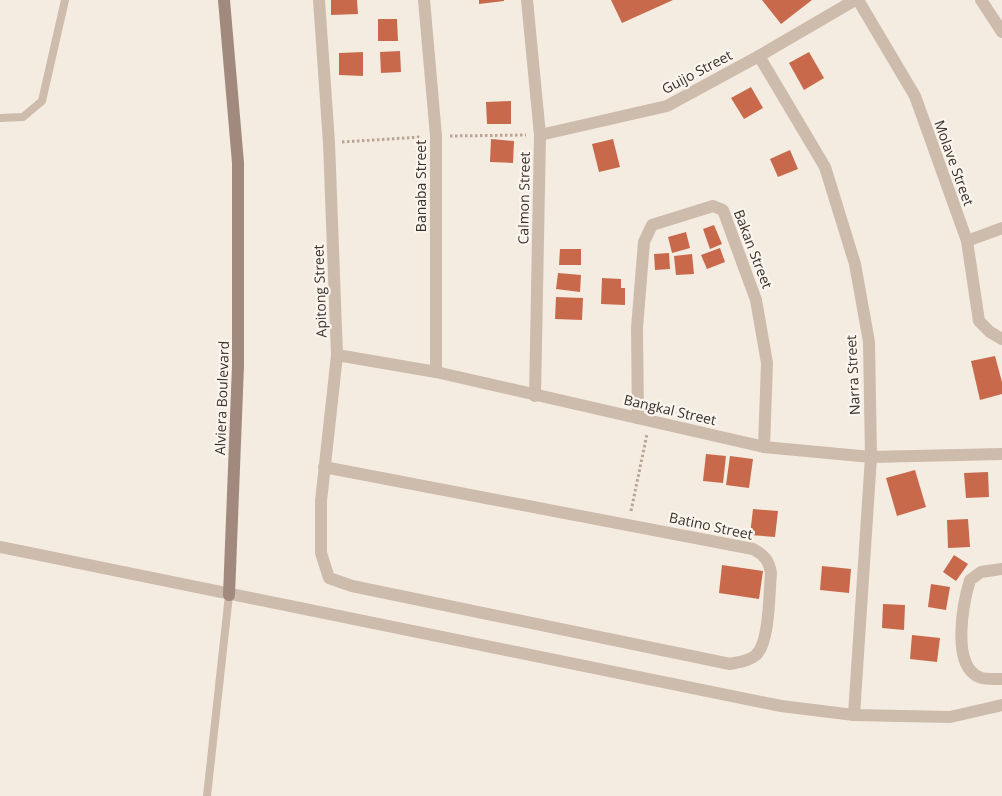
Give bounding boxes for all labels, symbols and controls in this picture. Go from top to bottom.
street label: Guijo Street [658,45,735,98]
street label: Molave Street [930,117,979,208]
street label: Banaba Street [411,140,430,232]
street label: Calmon Street [513,151,534,245]
street label: Bakan Street [730,207,777,291]
street label: Apitong Street [308,244,331,338]
street label: Narra Street [841,334,864,416]
street label: Alviera Boulevard [210,340,233,455]
street label: Bangkal Street [622,390,718,429]
street label: Batino Street [668,507,755,544]

